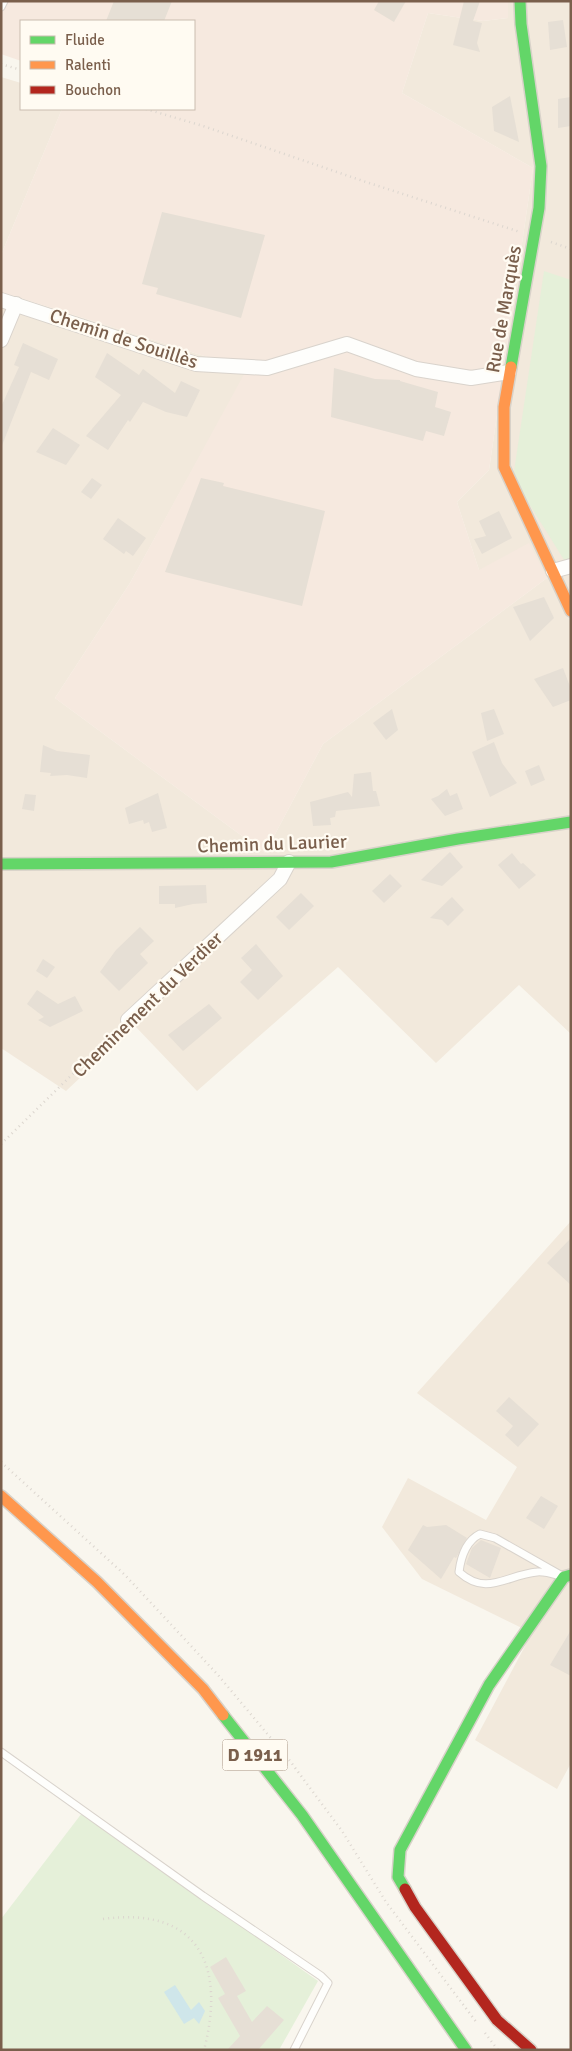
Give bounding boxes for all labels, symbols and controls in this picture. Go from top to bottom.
legend [20,20,195,110]
text: Fluide [65,31,105,49]
text: Ralenti [65,56,111,74]
text: Bouchon [65,81,121,99]
street label: Rue de Marquès [481,244,527,375]
street label: Chemin de Souillès [47,304,201,374]
street label: Chemin du Laurier [197,829,347,859]
street label: Cheminement du Verdier [67,927,228,1083]
road number: D 1911 [222,1740,288,1770]

